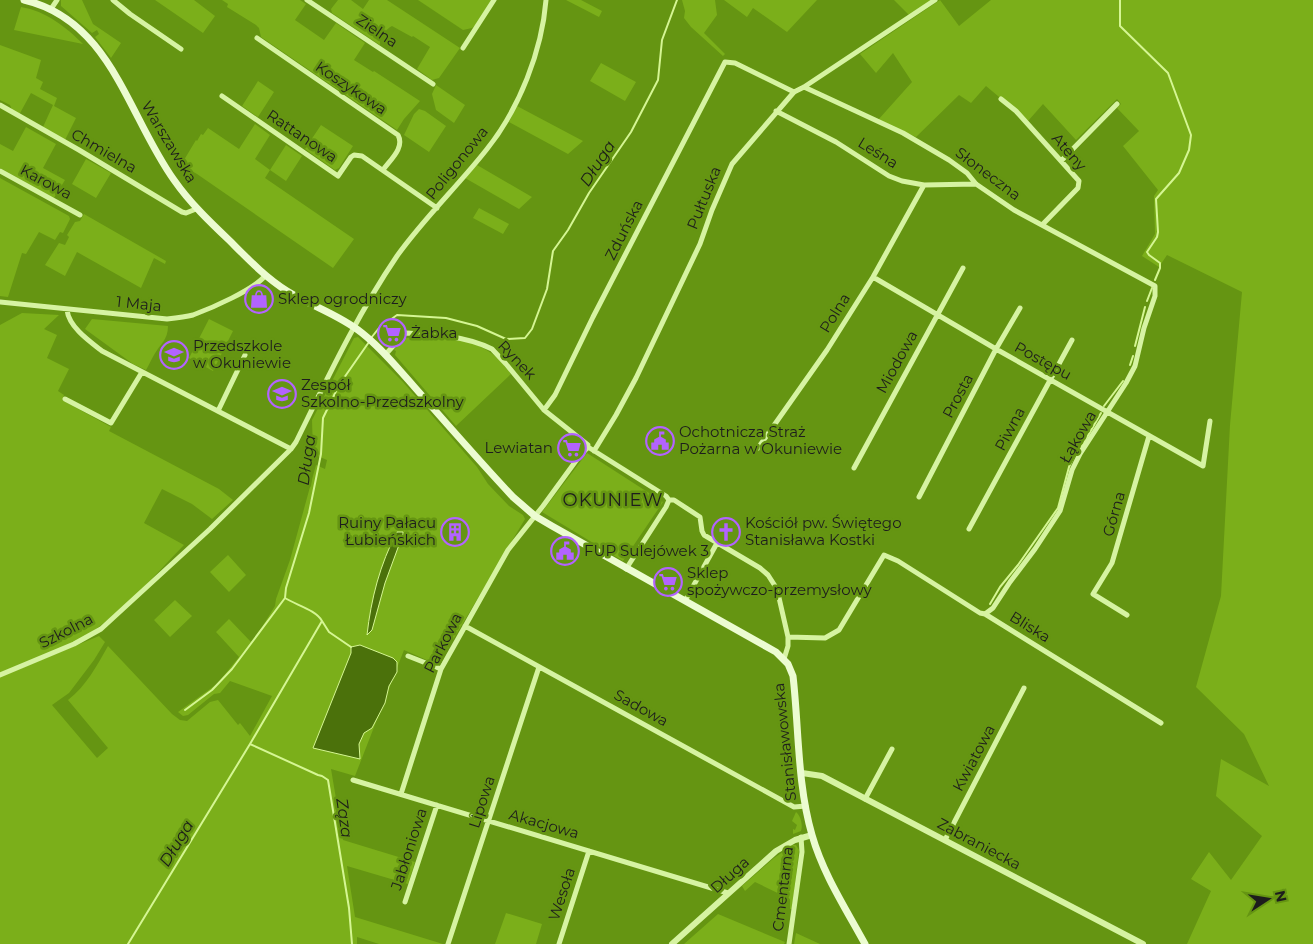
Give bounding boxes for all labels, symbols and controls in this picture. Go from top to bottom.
street label: Zielna [353,10,402,51]
street label: Koszykowa [312,57,391,118]
street label: Warszawska [137,97,201,186]
street label: Rattanowa [263,105,341,166]
street label: Poligonowa [421,122,492,203]
street label: Chmielna [68,124,141,177]
street label: Ateny [1048,129,1091,175]
street label: Leśna [855,133,902,172]
water label: Długa [576,137,619,190]
street label: Słoneczna [952,143,1025,204]
street label: Karowa [17,160,75,203]
street label: Pułtuska [682,164,725,232]
street label: Zduńska [600,197,647,263]
shop icon: Sklep ogrodniczy [244,284,274,314]
place label: Sklep ogrodniczy [278,289,407,308]
street label: Polna [815,289,854,336]
street label: 1 Maja [115,292,163,315]
supermarket icon: Żabka [377,318,407,348]
place label: Żabka [411,323,457,342]
street label: Miodowa [872,327,922,396]
place label: Przedszkole w Okuniewie [193,336,291,372]
street label: Rynek [494,336,541,383]
street label: Postępu [1011,337,1075,384]
school or university icon: Przedszkole w Okuniewie [159,340,189,370]
street label: Prosta [938,370,977,421]
place label: Zespół Szkolno-Przedszkolny [301,375,465,411]
school or university icon: Zespół Szkolno-Przedszkolny [267,379,297,409]
street label: Piwna [990,404,1029,454]
street label: Łąkowa [1055,407,1100,466]
place label: Ochotnicza Straż Pożarna w Okuniewie [679,422,842,458]
public building icon: Ochotnicza Straż Pożarna w Okuniewie [645,426,675,456]
supermarket icon: Lewiatan [557,433,587,463]
water label: Długa [294,434,319,486]
place label: Lewiatan [485,438,553,457]
district label: OKUNIEW [563,489,663,511]
street label: Górna [1098,489,1129,539]
place label: Ruiny Pałacu Łubieńskich [338,513,436,549]
place label: Kościół pw. Świętego Stanisława Kostki [745,513,902,549]
building icon: Ruiny Pałacu Łubieńskich [440,517,470,547]
church icon: Kościół pw. Świętego Stanisława Kostki [711,517,741,547]
public building icon: FUP Sulejówek 3 [550,536,580,566]
place label: FUP Sulejówek 3 [584,541,709,560]
place label: Sklep spożywczo-przemysłowy [687,563,873,599]
supermarket icon: Sklep spożywczo-przemysłowy [653,567,683,597]
street label: Bliska [1006,607,1054,646]
street label: Szkolna [36,609,96,652]
street label: Parkowa [419,610,466,676]
street label: Stanisławowska [769,682,800,802]
street label: Sadowa [611,685,672,730]
street label: Kwiatowa [948,721,999,794]
street label: Lipowa [464,773,499,830]
water label: Ząza [332,796,357,839]
street label: Akacjowa [507,804,581,843]
street label: Jabłoniowa [386,805,431,893]
street label: Zabraniecka [934,814,1024,874]
water label: Długa [155,817,198,870]
street label: Cmentarna [768,845,797,932]
street label: Długa [706,852,753,897]
street label: Wesoła [544,865,579,923]
north arrow [1243,874,1293,924]
text: N [1271,889,1291,904]

